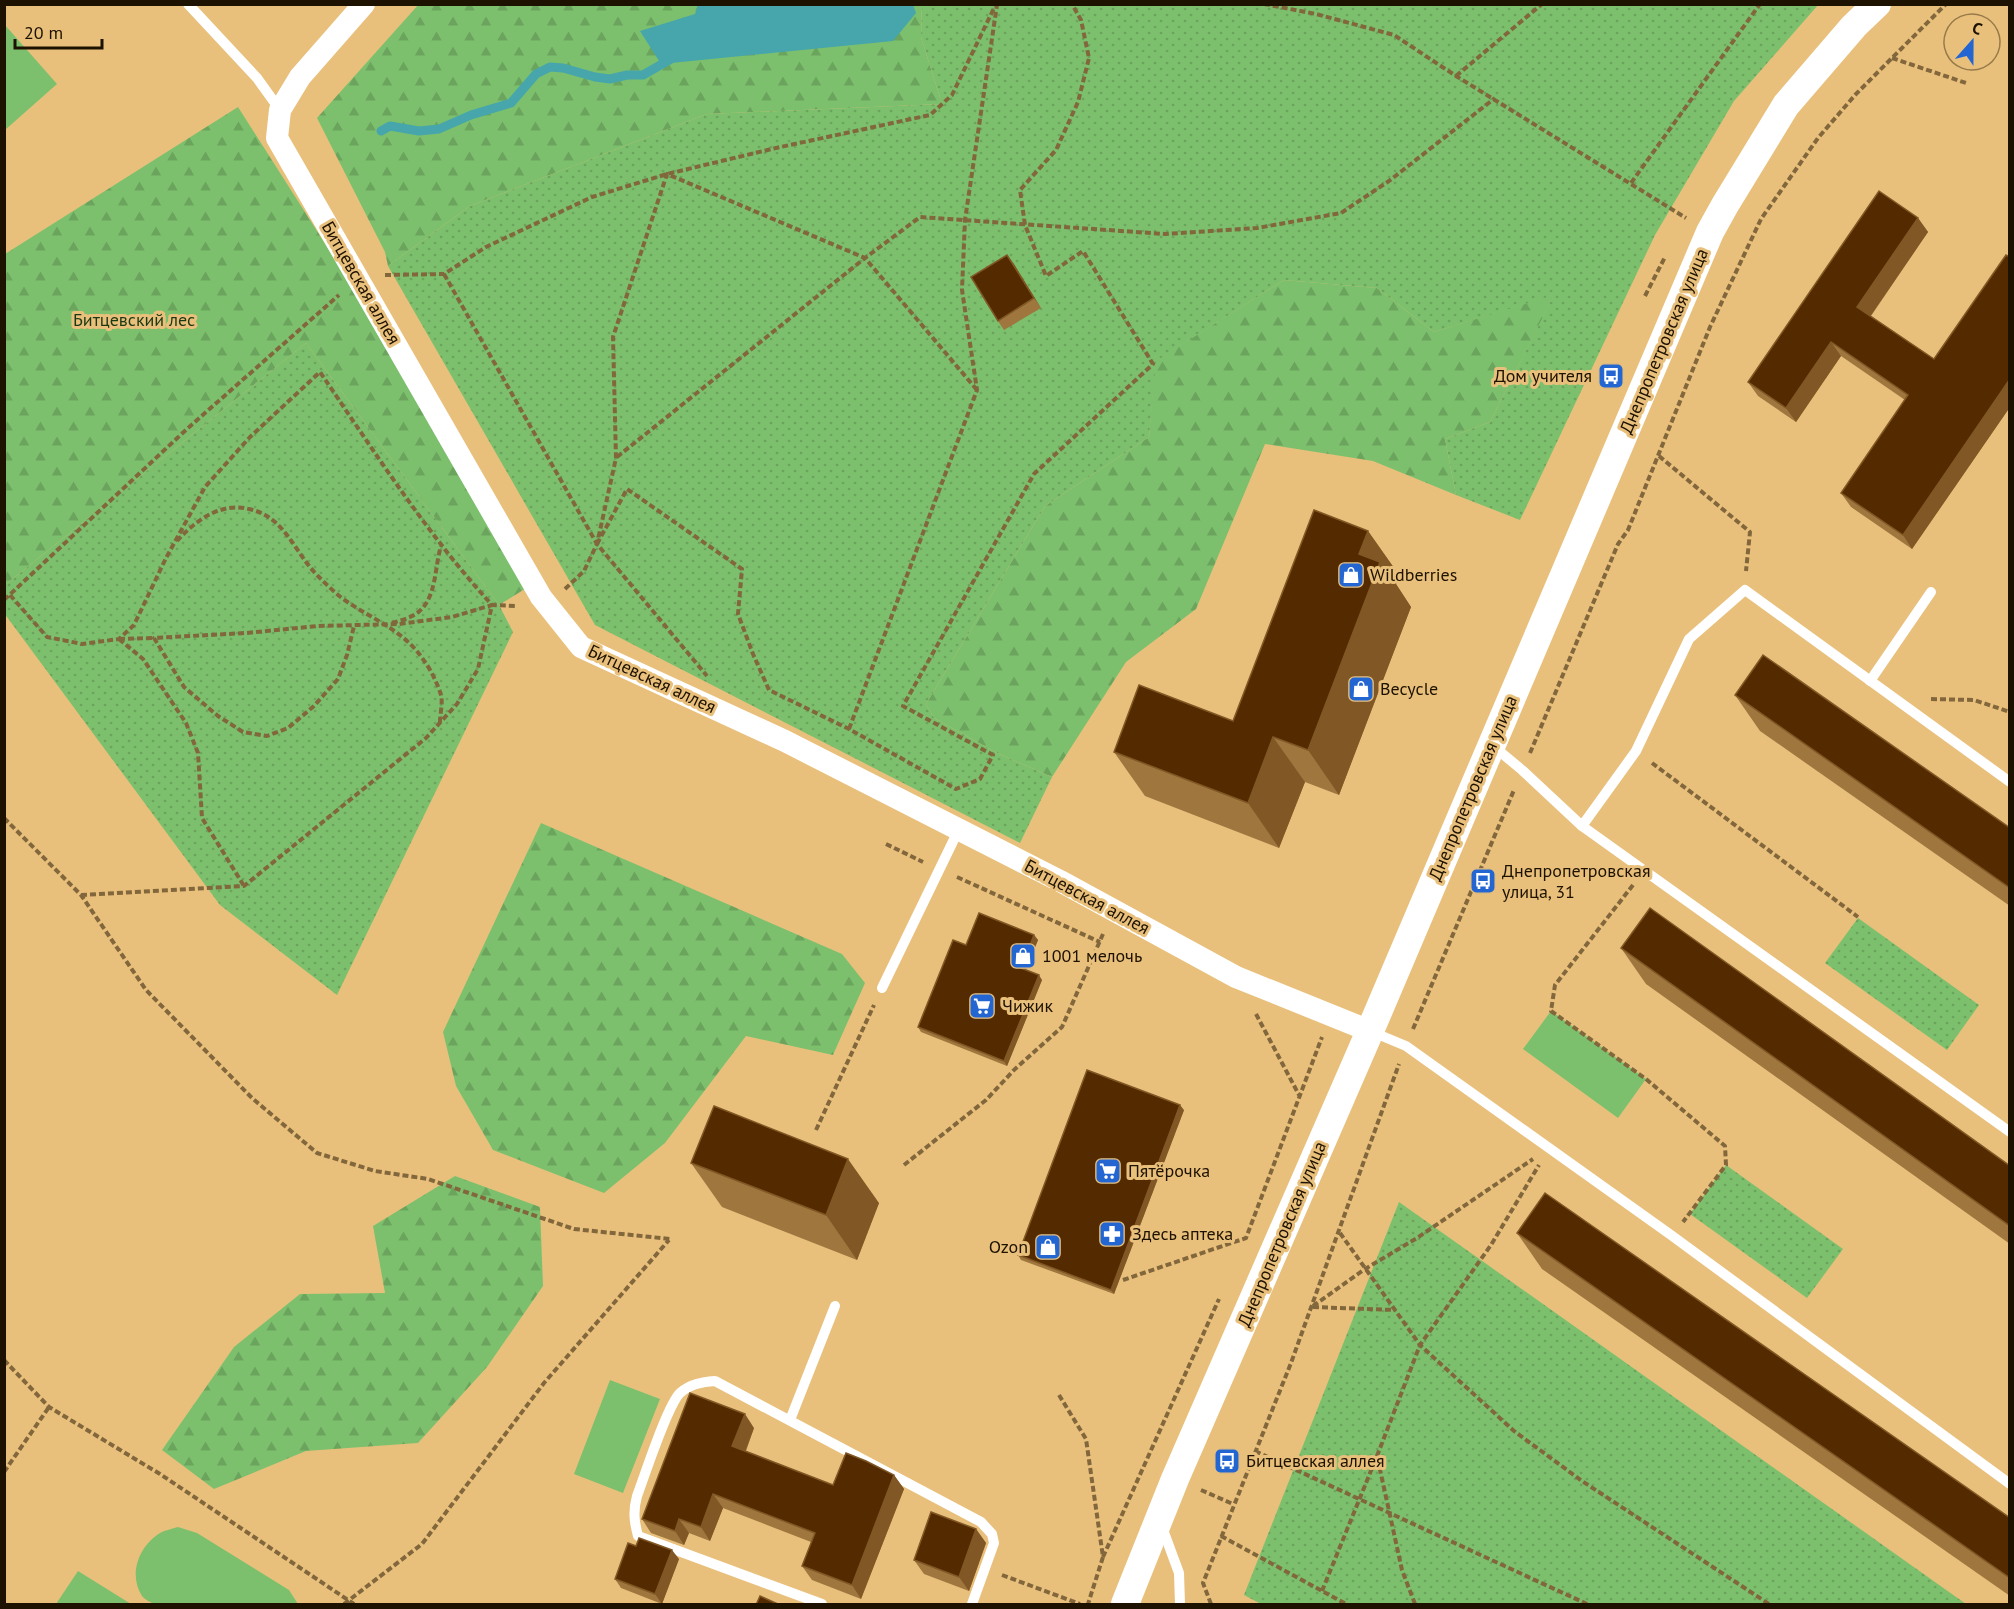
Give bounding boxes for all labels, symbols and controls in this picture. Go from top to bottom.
scale bar [15,12,102,50]
north arrow [1942,12,2002,72]
text: С [1970,17,1985,39]
text: 20 m [24,21,63,44]
street label: Битцевская аллея [317,217,406,349]
street label: Днепропетровская улица [1614,245,1713,437]
park label: Битцевский лес [73,308,195,331]
bus stop icon: Дом учителя [1596,361,1626,391]
place label: Дом учителя [1494,364,1592,387]
shop icon: Wildberries [1336,560,1366,590]
place label: Wildberries [1370,563,1457,586]
street label: Битцевская аллея [585,639,720,718]
shop icon: Becycle [1346,674,1376,704]
place label: Becycle [1380,677,1438,700]
street label: Днепропетровская улица [1423,692,1522,884]
street label: Битцевская аллея [1021,854,1154,939]
place label: Днепропетровская улица, 31 [1502,859,1650,903]
bus stop icon: Днепропетровская улица, 31 [1468,866,1498,896]
shop icon: 1001 мелочь [1008,941,1038,971]
place label: 1001 мелочь [1042,944,1142,967]
supermarket icon: Чижик [967,991,997,1021]
place label: Чижик [1002,994,1053,1017]
street label: Днепропетровская улица [1232,1138,1331,1330]
supermarket icon: Пятёрочка [1093,1156,1123,1186]
place label: Пятёрочка [1128,1159,1210,1182]
pharmacy icon: Здесь аптека [1097,1219,1127,1249]
place label: Здесь аптека [1132,1222,1233,1245]
shop icon: Ozon [1033,1232,1063,1262]
place label: Ozon [989,1235,1028,1258]
bus stop icon: Битцевская аллея [1212,1446,1242,1476]
place label: Битцевская аллея [1246,1449,1385,1472]

